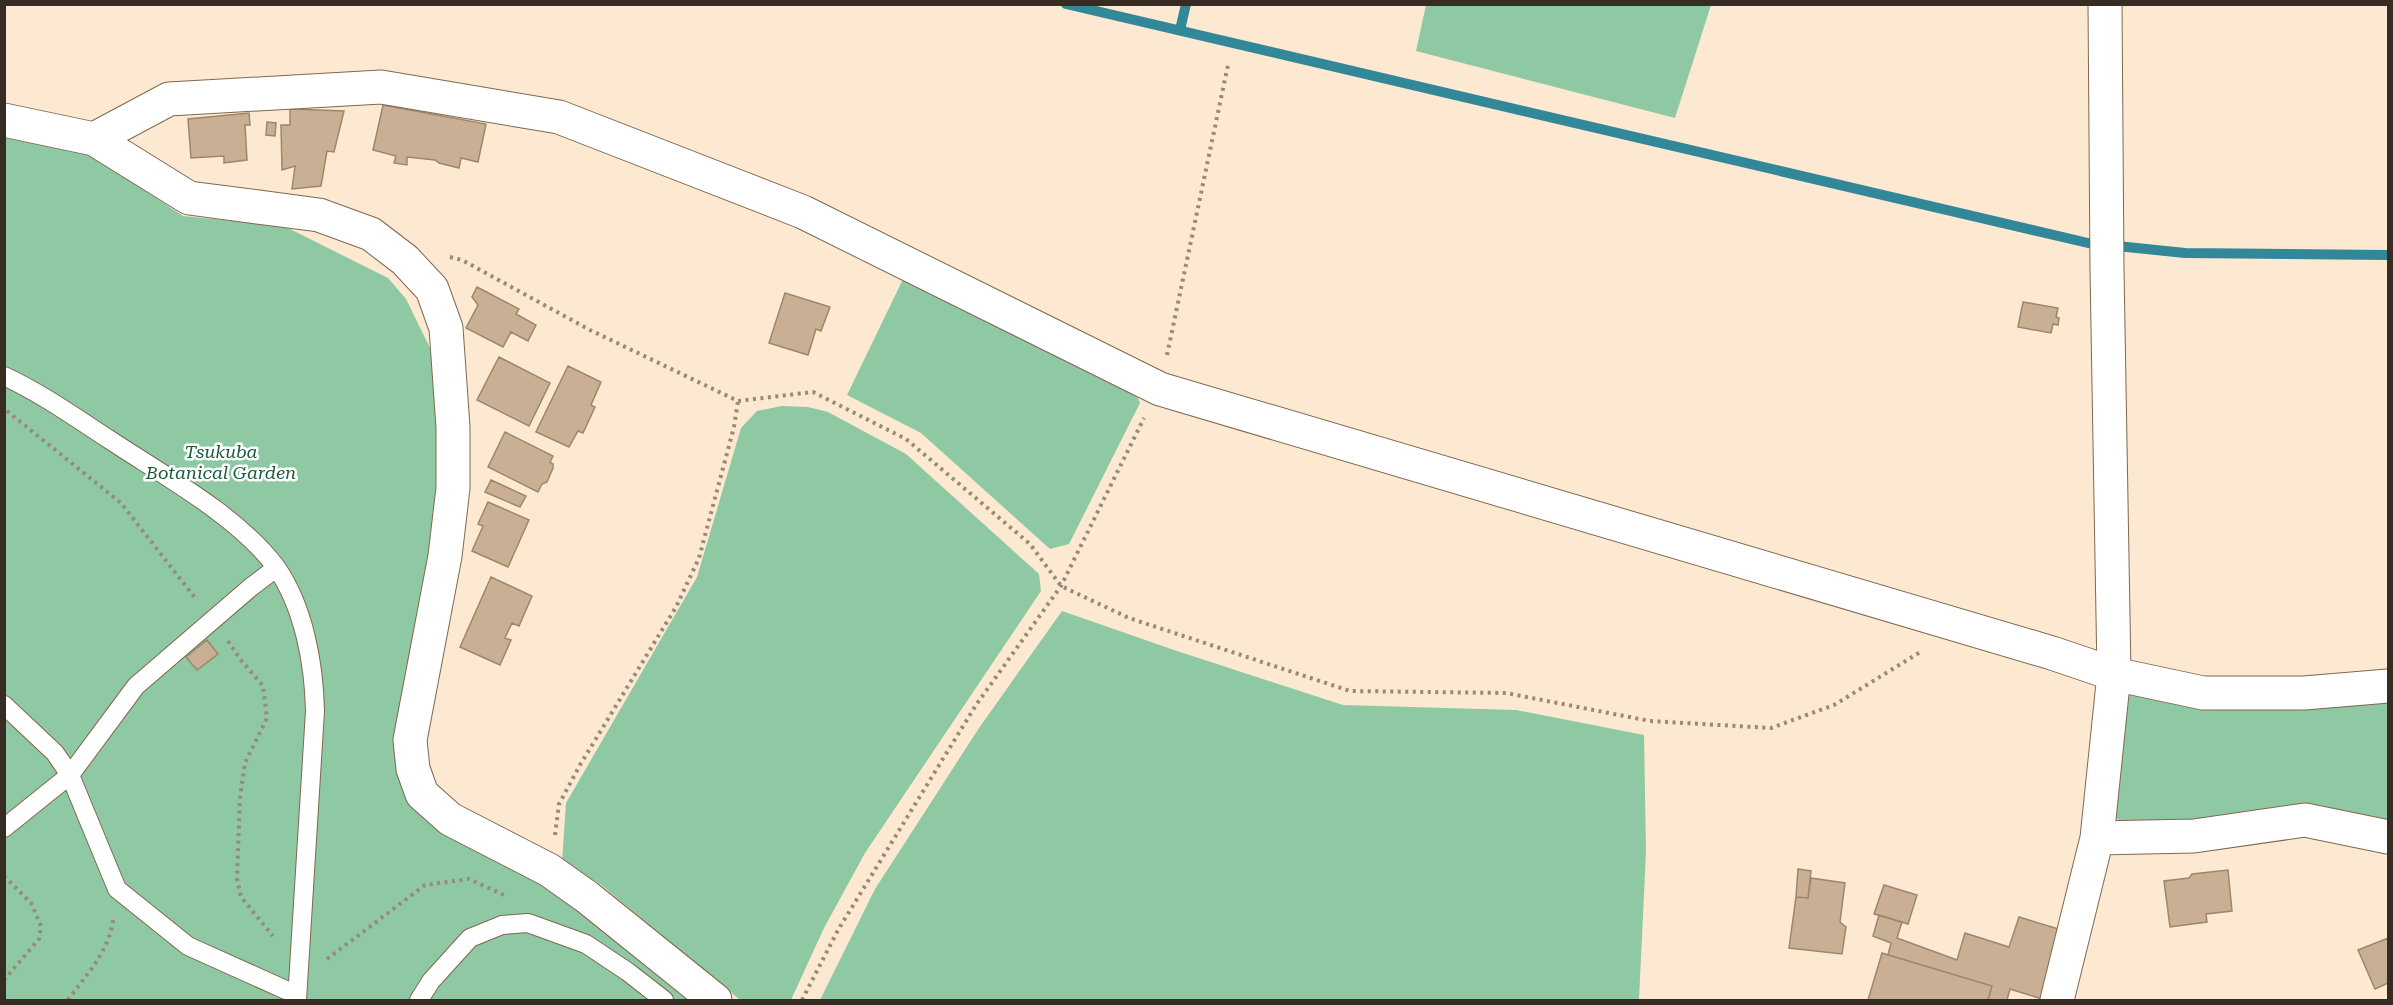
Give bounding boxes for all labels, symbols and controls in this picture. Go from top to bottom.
park label: Tsukuba Botanical Garden [145,441,296,483]

